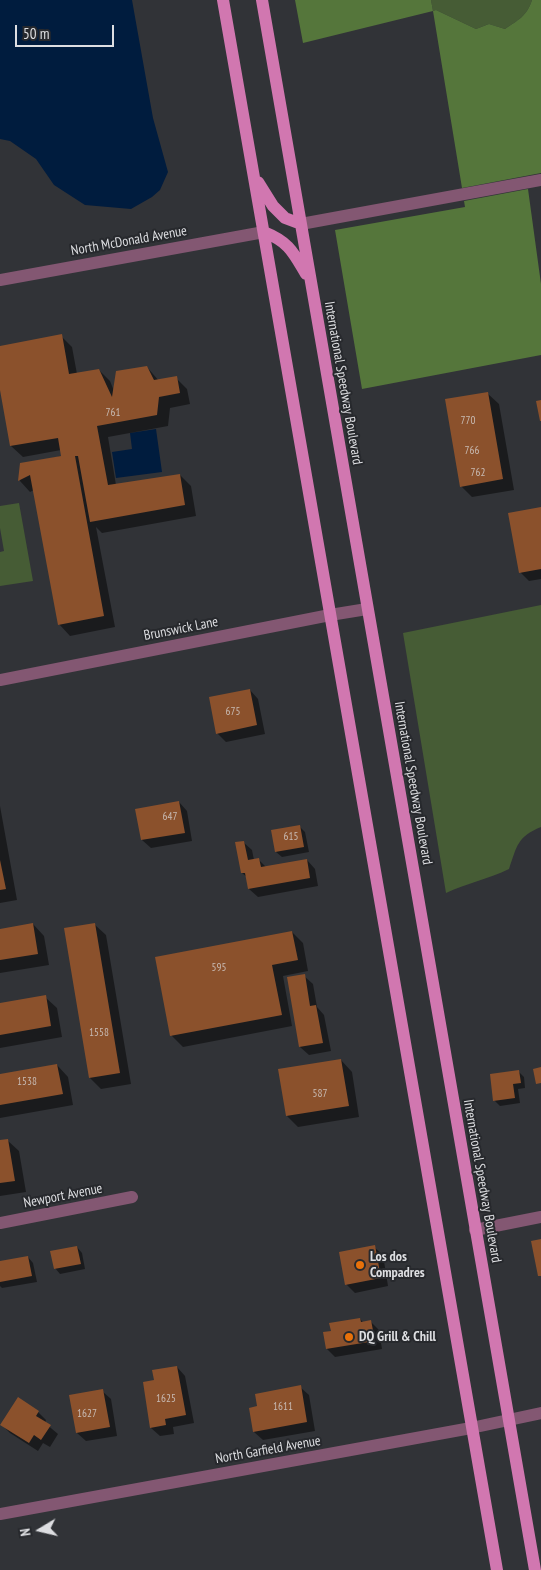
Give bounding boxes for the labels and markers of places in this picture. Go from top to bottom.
place label: Los dos Compadres [370,1249,425,1282]
marker: Los dos Compadres [354,1259,366,1271]
place label: DQ Grill & Chill [359,1329,436,1345]
marker: DQ Grill & Chill [343,1331,355,1343]

